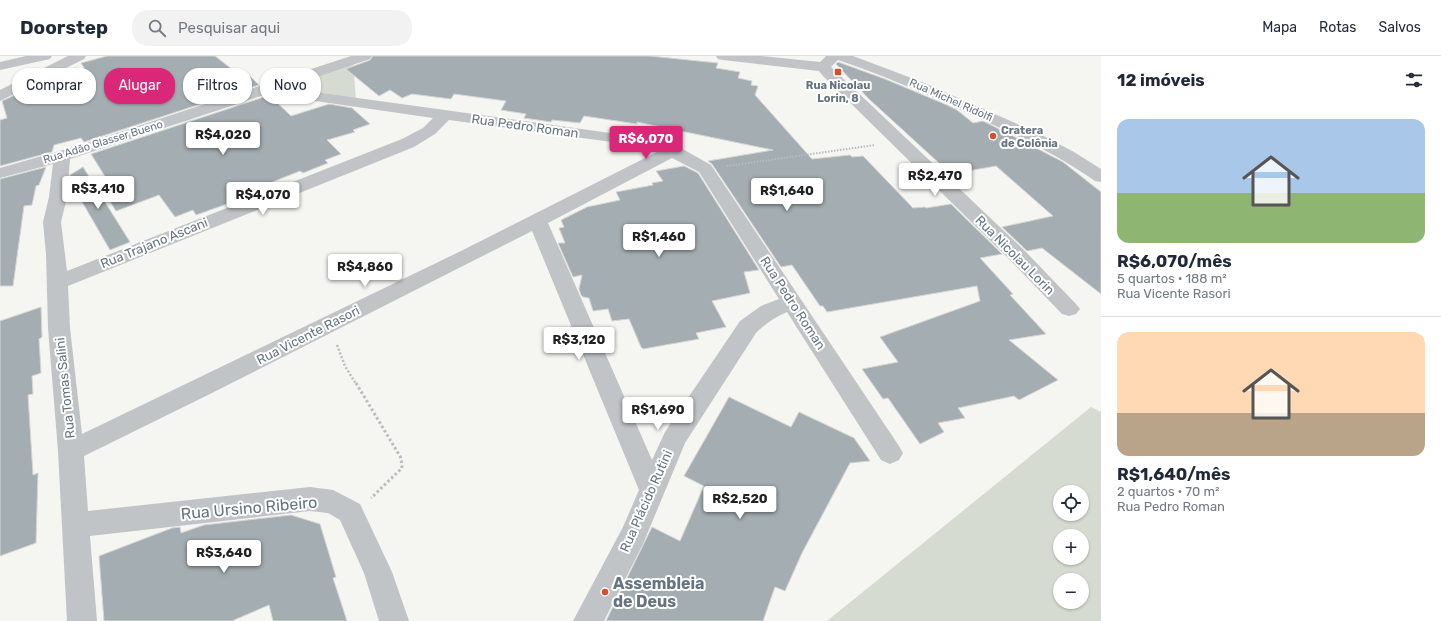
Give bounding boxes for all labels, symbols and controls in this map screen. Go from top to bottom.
search box [132,10,412,46]
text: Doorstep [20,16,108,39]
icon: search [146,17,168,39]
text: Pesquisar aqui [178,19,280,37]
text: Mapa [1262,19,1297,36]
text: Rotas [1319,19,1356,36]
text: Salvos [1378,19,1421,36]
marker: Rua Nicolau Lorin, 8 [833,67,843,77]
chip: Comprar [12,68,96,104]
chip: Alugar [104,68,175,104]
chip: Filtros [183,68,252,104]
chip: Novo [260,68,321,104]
icon: filters [1403,69,1425,91]
text: 12 imóveis [1117,70,1205,90]
street label: Rua Michel Ridolfi [907,76,995,124]
place label: Rua Nicolau Lorin, 8 [806,79,870,105]
street label: Rua Pedro Roman [471,111,579,141]
street label: Rua Adão Glasser Bueno [42,118,164,166]
pin: R$4,020 [186,122,260,156]
place label: Cratera de Colônia [1001,124,1058,150]
pin: R$6,070 [609,126,683,160]
text: R$4,020 [195,127,251,142]
text: R$6,070 [619,131,673,146]
marker: Cratera de Colônia [988,131,998,141]
icon: home [1235,145,1307,217]
pin: R$2,470 [898,163,972,197]
text: R$2,470 [908,168,962,183]
pin: R$3,410 [61,176,135,210]
pin: R$1,640 [750,178,824,212]
text: R$3,410 [71,181,125,196]
pin: R$4,070 [226,182,300,216]
text: R$1,640 [760,183,814,198]
text: R$4,070 [235,187,291,202]
street label: Rua Nicolau Lorin [972,212,1058,298]
street label: Rua Trajano Ascani [98,215,210,271]
pin: R$1,460 [622,224,696,258]
text: R$1,460 [632,229,686,244]
text: R$6,070/mês [1117,251,1232,271]
pin: R$4,860 [328,254,402,288]
street label: Rua Pedro Roman [757,254,829,352]
text: R$4,860 [337,259,393,274]
text: 5 quartos · 188 m² [1117,271,1227,286]
text: Rua Vicente Rasori [1117,286,1231,301]
street label: Rua Vicente Rasori [254,303,362,367]
pin: R$3,120 [542,327,616,361]
text: R$3,120 [553,332,605,347]
street label: Rua Tomas Salini [52,337,78,439]
icon: home [1235,358,1307,430]
pin: R$1,690 [621,397,695,431]
text: R$1,690 [631,402,685,417]
street label: Rua Plácido Rutini [617,448,675,554]
text: R$1,640/mês [1117,464,1230,484]
text: 2 quartos · 70 m² [1117,484,1219,499]
map controls [1053,485,1089,609]
button: locate [1053,485,1089,521]
pin: R$2,520 [703,486,777,520]
text: R$2,520 [712,491,768,506]
street label: Rua Ursino Ribeiro [180,493,318,523]
text: Rua Pedro Roman [1117,499,1225,514]
button: + [1053,529,1089,565]
pin: R$3,640 [187,540,261,574]
text: R$3,640 [196,545,252,560]
button: − [1053,573,1089,609]
place label: Assembleia de Deus [613,574,705,611]
marker: Assembleia de Deus [600,587,610,597]

